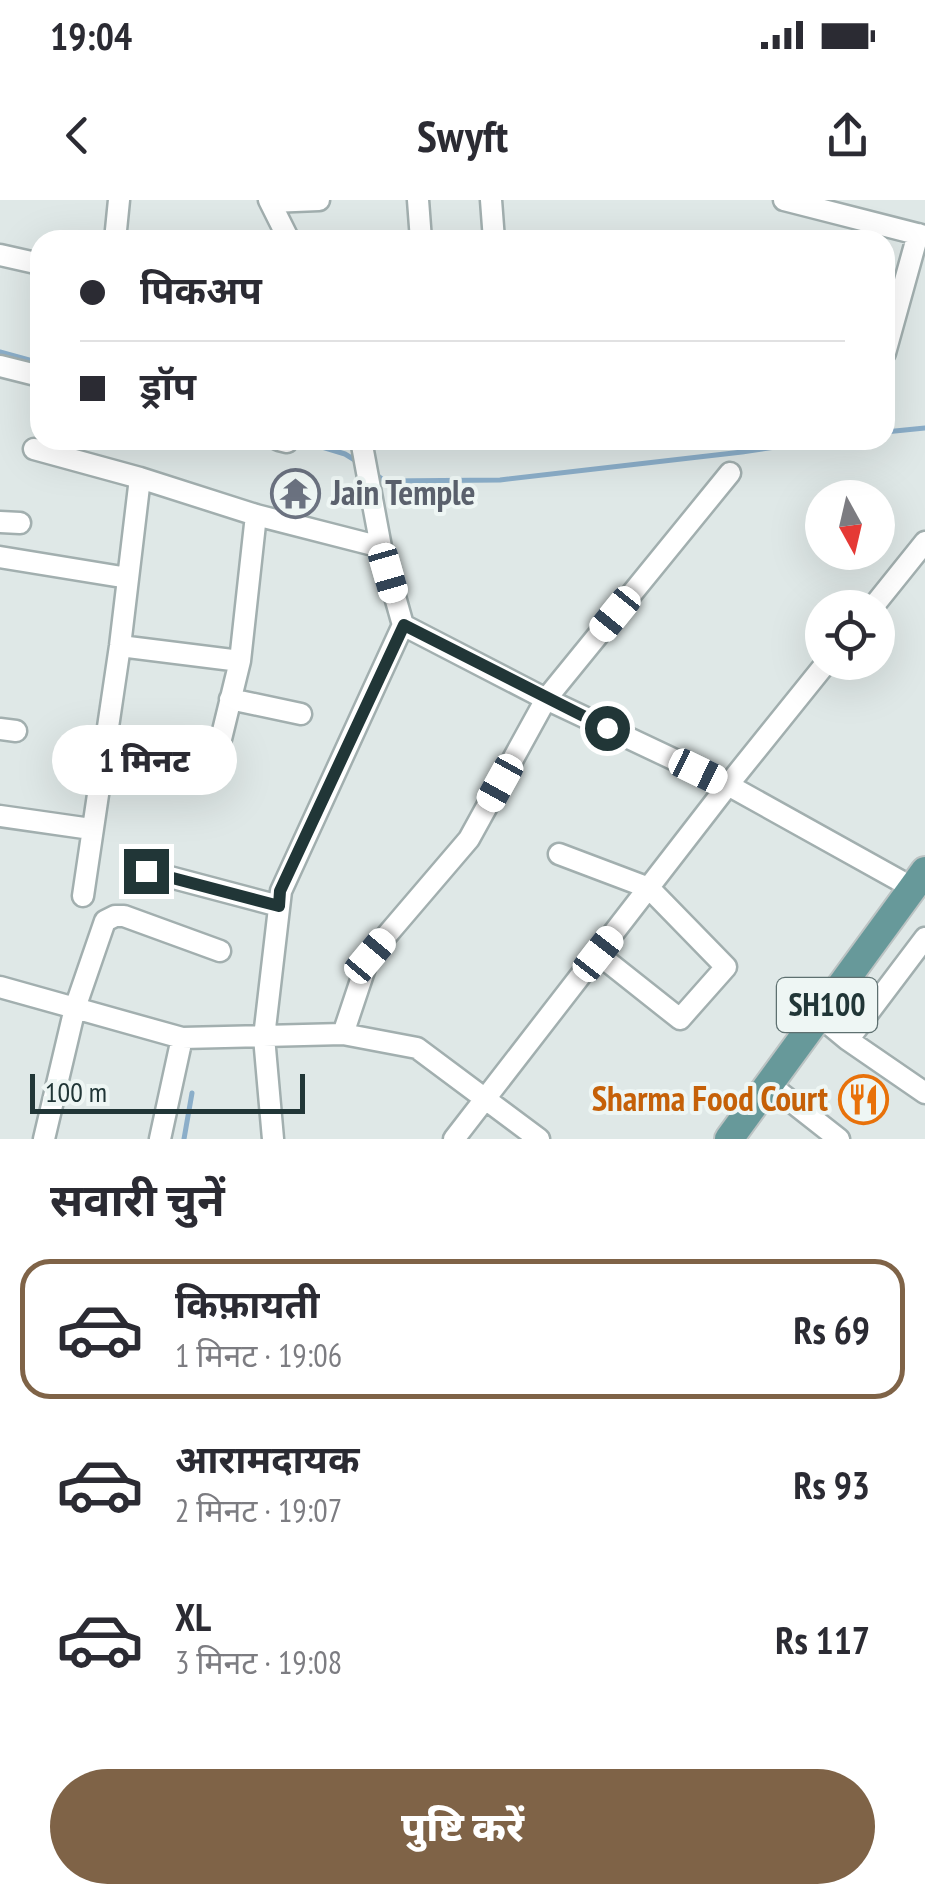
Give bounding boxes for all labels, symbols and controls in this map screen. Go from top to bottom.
text: 19:04 [50,11,132,60]
text: Swyft [417,106,508,164]
icon: back [50,108,105,163]
icon: share [820,108,875,163]
text: पिकअप [140,265,262,314]
text: ड्रॉप [140,361,196,410]
temple icon: Jain Temple [270,467,322,519]
place label: Jain Temple [330,469,476,515]
north arrow [805,480,895,570]
map controls [805,480,895,680]
car [365,540,411,606]
car [584,581,646,647]
button: locate [805,590,895,680]
route start [585,706,630,751]
callout: 1 मिनट [54,726,238,796]
text: 1 मिनट [99,739,190,781]
car [664,744,732,798]
car [472,749,528,817]
route end [124,849,169,894]
car [568,921,628,987]
car [339,923,401,989]
road number: SH100 [777,978,877,1032]
scale bar [30,1069,305,1114]
text: 100 m [45,1073,107,1110]
restaurant icon: Sharma Food Court [837,1073,889,1125]
place label: Sharma Food Court [592,1075,828,1121]
text: सवारी चुनें [50,1170,225,1228]
text: किफ़ायती [175,1279,319,1328]
icon: car [55,1284,145,1374]
text: Rs 69 [793,1305,870,1354]
text: 1 मिनट · 19:06 [175,1334,342,1376]
text: आरामदायक [175,1434,359,1483]
icon: car [55,1439,145,1529]
text: Rs 93 [793,1460,870,1509]
text: 2 मिनट · 19:07 [175,1489,342,1531]
text: XL [175,1592,211,1641]
icon: car [55,1594,145,1684]
text: Rs 117 [775,1615,870,1664]
text: 3 मिनट · 19:08 [175,1641,342,1683]
button: पुष्टि करें [50,1769,875,1884]

